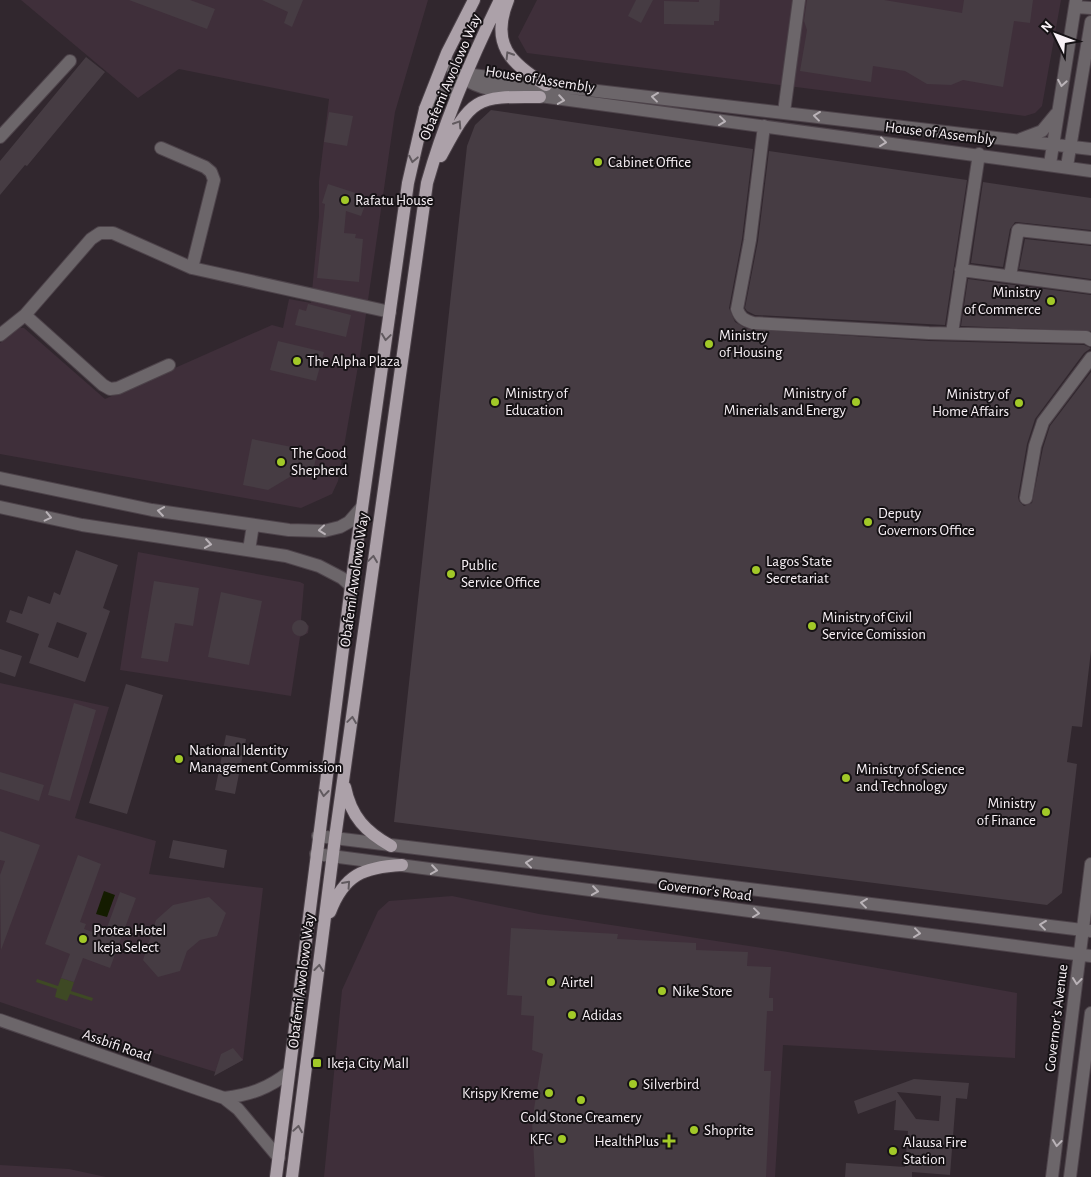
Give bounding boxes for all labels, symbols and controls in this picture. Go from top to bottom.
north arrow [1031,10,1081,60]
street label: Obafemi Awolowo Way [417,11,484,142]
text: N [1039,19,1056,35]
one-way arrow [506,51,516,60]
street label: House of Assembly [484,63,596,96]
one-way arrow [1058,78,1068,87]
one-way arrow [651,92,659,103]
one-way arrow [556,94,565,104]
one-way arrow [812,111,820,122]
one-way arrow [718,115,726,126]
street label: House of Assembly [884,119,996,148]
one-way arrow [452,121,462,130]
one-way arrow [879,136,887,147]
one-way arrow [408,155,418,163]
place label: Cabinet Office [608,155,691,170]
marker: Cabinet Office [592,156,604,168]
place label: Rafatu House [355,193,434,208]
marker: Rafatu House [339,194,351,206]
place label: Ministry of Commerce [964,285,1042,317]
marker: Ministry of Commerce [1045,295,1057,307]
place label: Ministry of Housing [719,328,783,360]
one-way arrow [381,333,392,341]
marker: Ministry of Housing [703,338,715,350]
place label: The Alpha Plaza [307,354,400,369]
marker: The Alpha Plaza [291,355,303,367]
place label: Ministry of Education [505,386,569,418]
place label: Ministry of Minerials and Energy [724,386,847,418]
place label: Ministry of Home Affairs [932,387,1010,419]
marker: Ministry of Education [489,396,501,408]
marker: Ministry of Minerials and Energy [850,396,862,408]
marker: Ministry of Home Affairs [1013,397,1025,409]
place label: The Good Shepherd [291,446,348,478]
marker: The Good Shepherd [275,456,287,468]
place label: Deputy Governors Office [878,506,975,538]
one-way arrow [156,507,165,517]
one-way arrow [43,511,52,522]
street label: Obafemi Awolowo Way [338,511,371,648]
marker: Deputy Governors Office [862,516,874,528]
one-way arrow [317,524,325,535]
one-way arrow [204,538,212,548]
one-way arrow [367,554,378,562]
place label: Lagos State Secretariat [766,554,832,586]
place label: Public Service Office [461,558,540,590]
marker: Lagos State Secretariat [750,564,762,576]
marker: Public Service Office [445,568,457,580]
place label: Ministry of Civil Service Comission [822,610,926,642]
marker: Ministry of Civil Service Comission [806,620,818,632]
one-way arrow [346,715,357,723]
place label: National Identity Management Commission [189,743,342,775]
marker: National Identity Management Commission [173,753,185,765]
place label: Ministry of Science and Technology [856,762,965,794]
marker: Ministry of Science and Technology [840,772,852,784]
one-way arrow [320,788,330,797]
place label: Ministry of Finance [977,796,1037,828]
marker: Ministry of Finance [1040,806,1052,818]
one-way arrow [525,858,533,869]
one-way arrow [429,864,438,874]
street label: Governor's Road [657,877,753,904]
one-way arrow [341,880,350,889]
one-way arrow [591,885,599,896]
one-way arrow [860,898,868,909]
one-way arrow [751,907,760,917]
street label: Obafemi Awolowo Way [286,912,317,1049]
one-way arrow [1038,920,1046,931]
place label: Protea Hotel Ikeja Select [93,923,166,955]
one-way arrow [913,928,921,938]
marker: Protea Hotel Ikeja Select [77,933,89,945]
one-way arrow [313,963,324,971]
street label: Governor's Avenue [1042,963,1071,1073]
place label: Airtel [561,975,593,990]
marker: Airtel [545,976,557,988]
one-way arrow [1072,978,1083,986]
place label: Nike Store [672,984,733,999]
marker: Nike Store [656,985,668,997]
place label: Adidas [582,1008,622,1023]
marker: Adidas [566,1009,578,1021]
street label: Assbifi Road [80,1027,153,1064]
place label: Ikeja City Mall [327,1056,409,1071]
marker: Ikeja City Mall [311,1057,323,1069]
place label: Silverbird [643,1077,699,1092]
marker: Silverbird [627,1078,639,1090]
place label: Krispy Kreme [462,1086,539,1101]
marker: Krispy Kreme [543,1087,555,1099]
marker: Cold Stone Creamery [575,1094,587,1106]
place label: Cold Stone Creamery [520,1110,642,1125]
place label: Shoprite [704,1123,754,1138]
one-way arrow [293,1124,303,1133]
marker: Shoprite [688,1124,700,1136]
place label: KFC [529,1132,552,1147]
marker: KFC [556,1133,568,1145]
place label: HealthPlus [594,1134,659,1149]
marker: HealthPlus [663,1135,675,1147]
place label: Alausa Fire Station [903,1135,967,1167]
one-way arrow [1052,1139,1063,1147]
marker: Alausa Fire Station [887,1145,899,1157]

